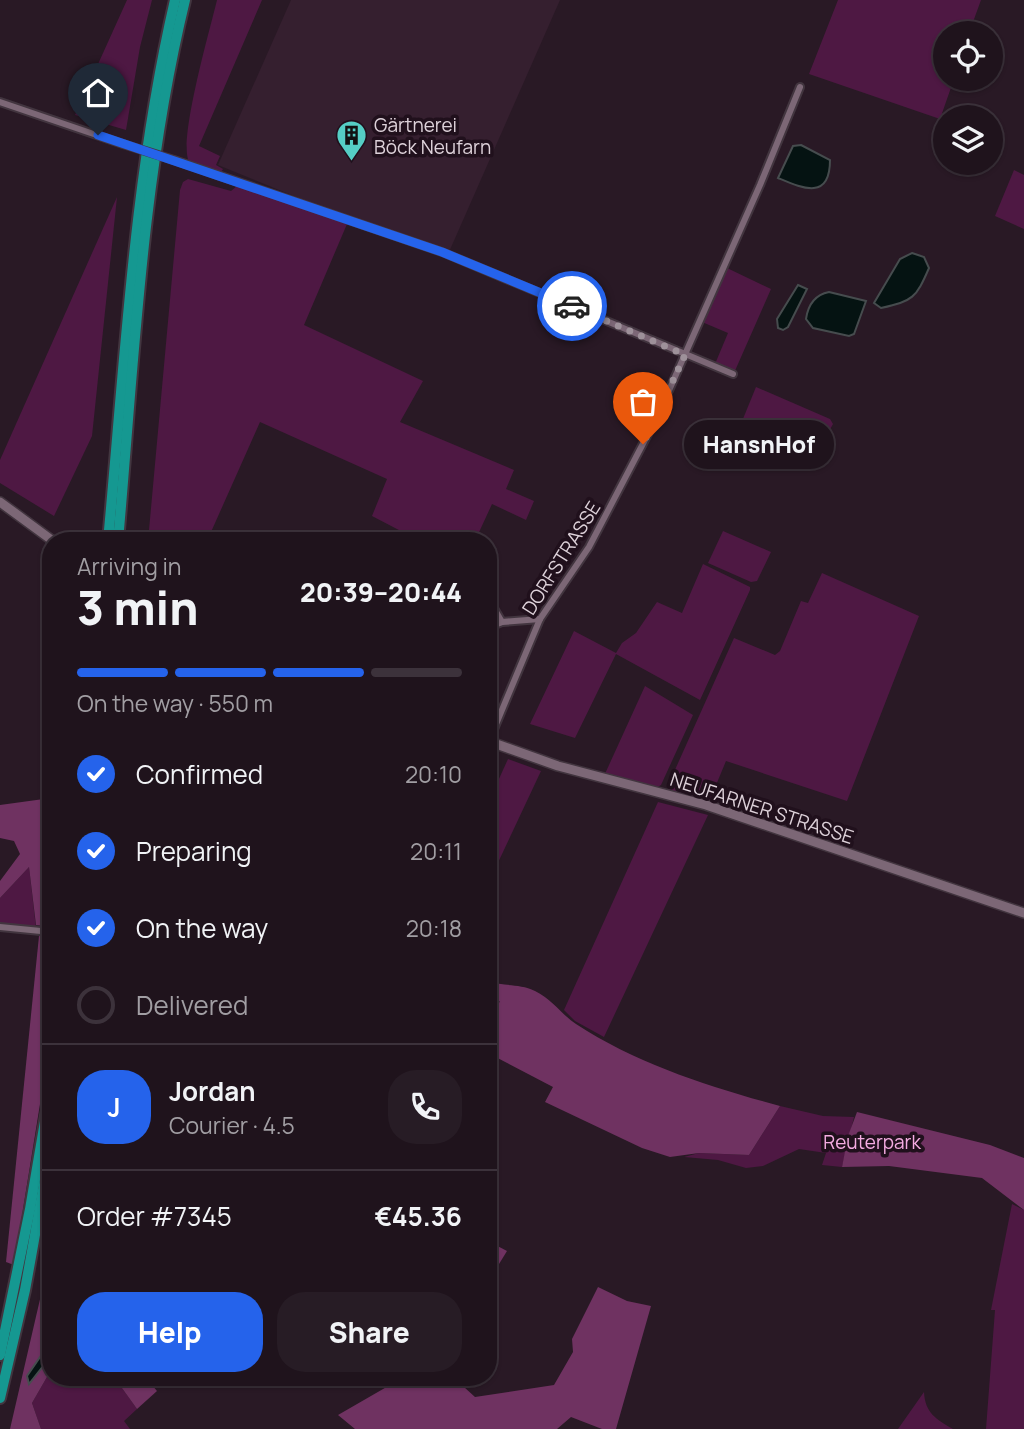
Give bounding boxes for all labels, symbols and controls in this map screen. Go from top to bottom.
map controls [933,21,1003,175]
button: locate [933,21,1003,91]
pin [68,63,128,135]
icon: home [79,74,117,112]
button: layers [933,105,1003,175]
place label: Gärtnerei Böck Neufarn [374,112,491,160]
building icon: Gärtnerei Böck Neufarn [334,119,368,163]
courier [537,271,607,341]
icon: car [553,287,591,325]
pin [613,372,673,444]
icon: bag [624,383,662,421]
callout: HansnHof [685,420,836,468]
text: HansnHof [703,428,815,460]
street label: DORFSTRASSE [516,496,606,620]
text: Arriving in [77,550,182,582]
text: 20:39–20:44 [300,574,462,610]
text: 3 min [77,576,198,639]
text: On the way · 550 m [77,687,273,719]
icon: check [77,755,115,793]
text: Confirmed [136,756,263,792]
text: 20:10 [405,758,462,790]
street label: NEUFARNER STRASSE [667,766,857,850]
icon: check [77,832,115,870]
text: Preparing [136,833,252,869]
text: 20:11 [410,835,462,867]
icon: check [77,909,115,947]
text: On the way [136,910,268,946]
text: 20:18 [406,912,462,944]
text: Delivered [136,987,248,1023]
button: phone [388,1070,462,1144]
text: Jordan [169,1073,255,1109]
text: J [107,1089,121,1125]
text: Courier · 4.5 [169,1109,295,1141]
park label: Reuterpark [823,1129,921,1155]
text: Order #7345 [77,1198,232,1234]
text: €45.36 [375,1198,462,1234]
button: Help [77,1292,263,1372]
button: Share [277,1292,462,1372]

